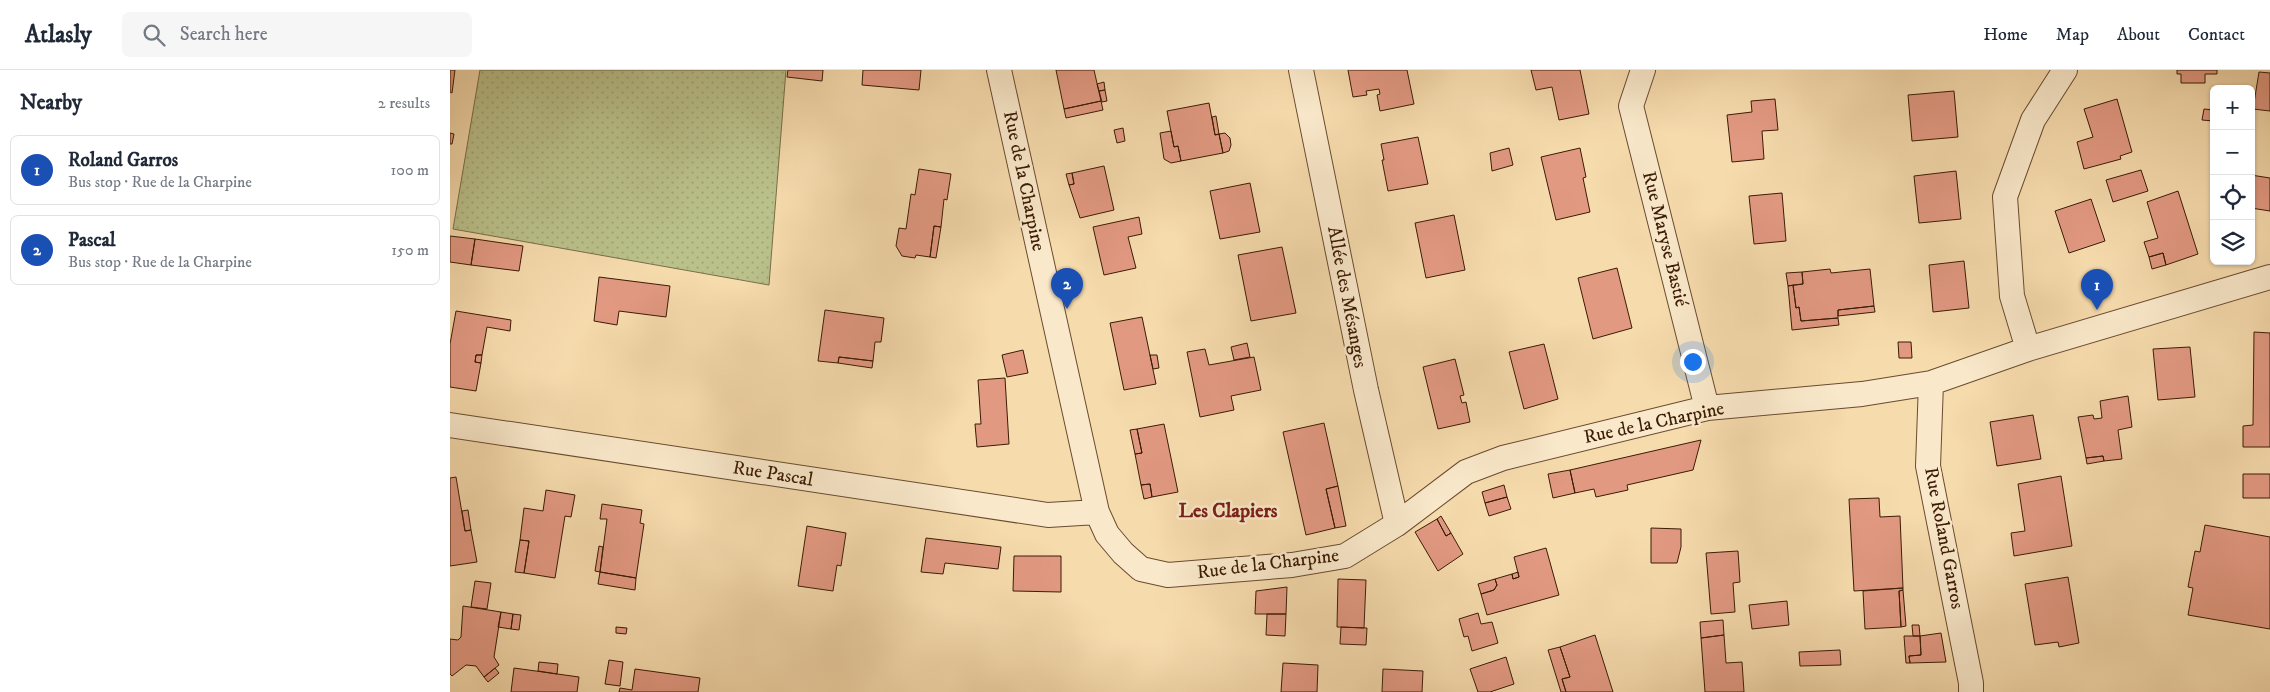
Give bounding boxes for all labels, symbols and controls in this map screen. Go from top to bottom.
search box [122,12,472,57]
text: Atlasly [25,20,92,50]
icon: search [140,21,168,49]
text: Search here [180,23,268,46]
text: Home [1983,24,2028,46]
text: Map [2056,24,2089,46]
text: About [2117,24,2160,46]
text: Contact [2188,24,2245,46]
map controls [2210,85,2255,265]
button: + [2210,85,2255,130]
text: Nearby [20,90,82,116]
text: 2 results [378,93,430,113]
street label: Rue de la Charpine [998,109,1050,253]
button: − [2210,130,2255,175]
text: Roland Garros [68,149,178,172]
text: 1 [34,160,40,180]
text: 100 m [391,160,429,180]
street label: Rue Maryse Bastié [1637,169,1693,309]
text: Bus stop · Rue de la Charpine [68,172,252,192]
button: locate [2210,175,2255,220]
button: layers [2210,220,2255,265]
street label: Allée des Mésanges [1322,224,1372,370]
text: Pascal [68,229,115,252]
text: 2 [33,240,41,260]
text: 150 m [391,240,429,260]
text: Bus stop · Rue de la Charpine [68,252,252,272]
pin: 2 [1051,268,1083,309]
pin: 1 [2081,269,2113,310]
your location [1680,349,1706,375]
street label: Rue de la Charpine [1582,397,1726,449]
street label: Rue Pascal [731,456,815,492]
street label: Rue Roland Garros [1919,465,1969,611]
district label: Les Clapiers [1178,499,1278,524]
street label: Rue de la Charpine [1196,544,1340,584]

